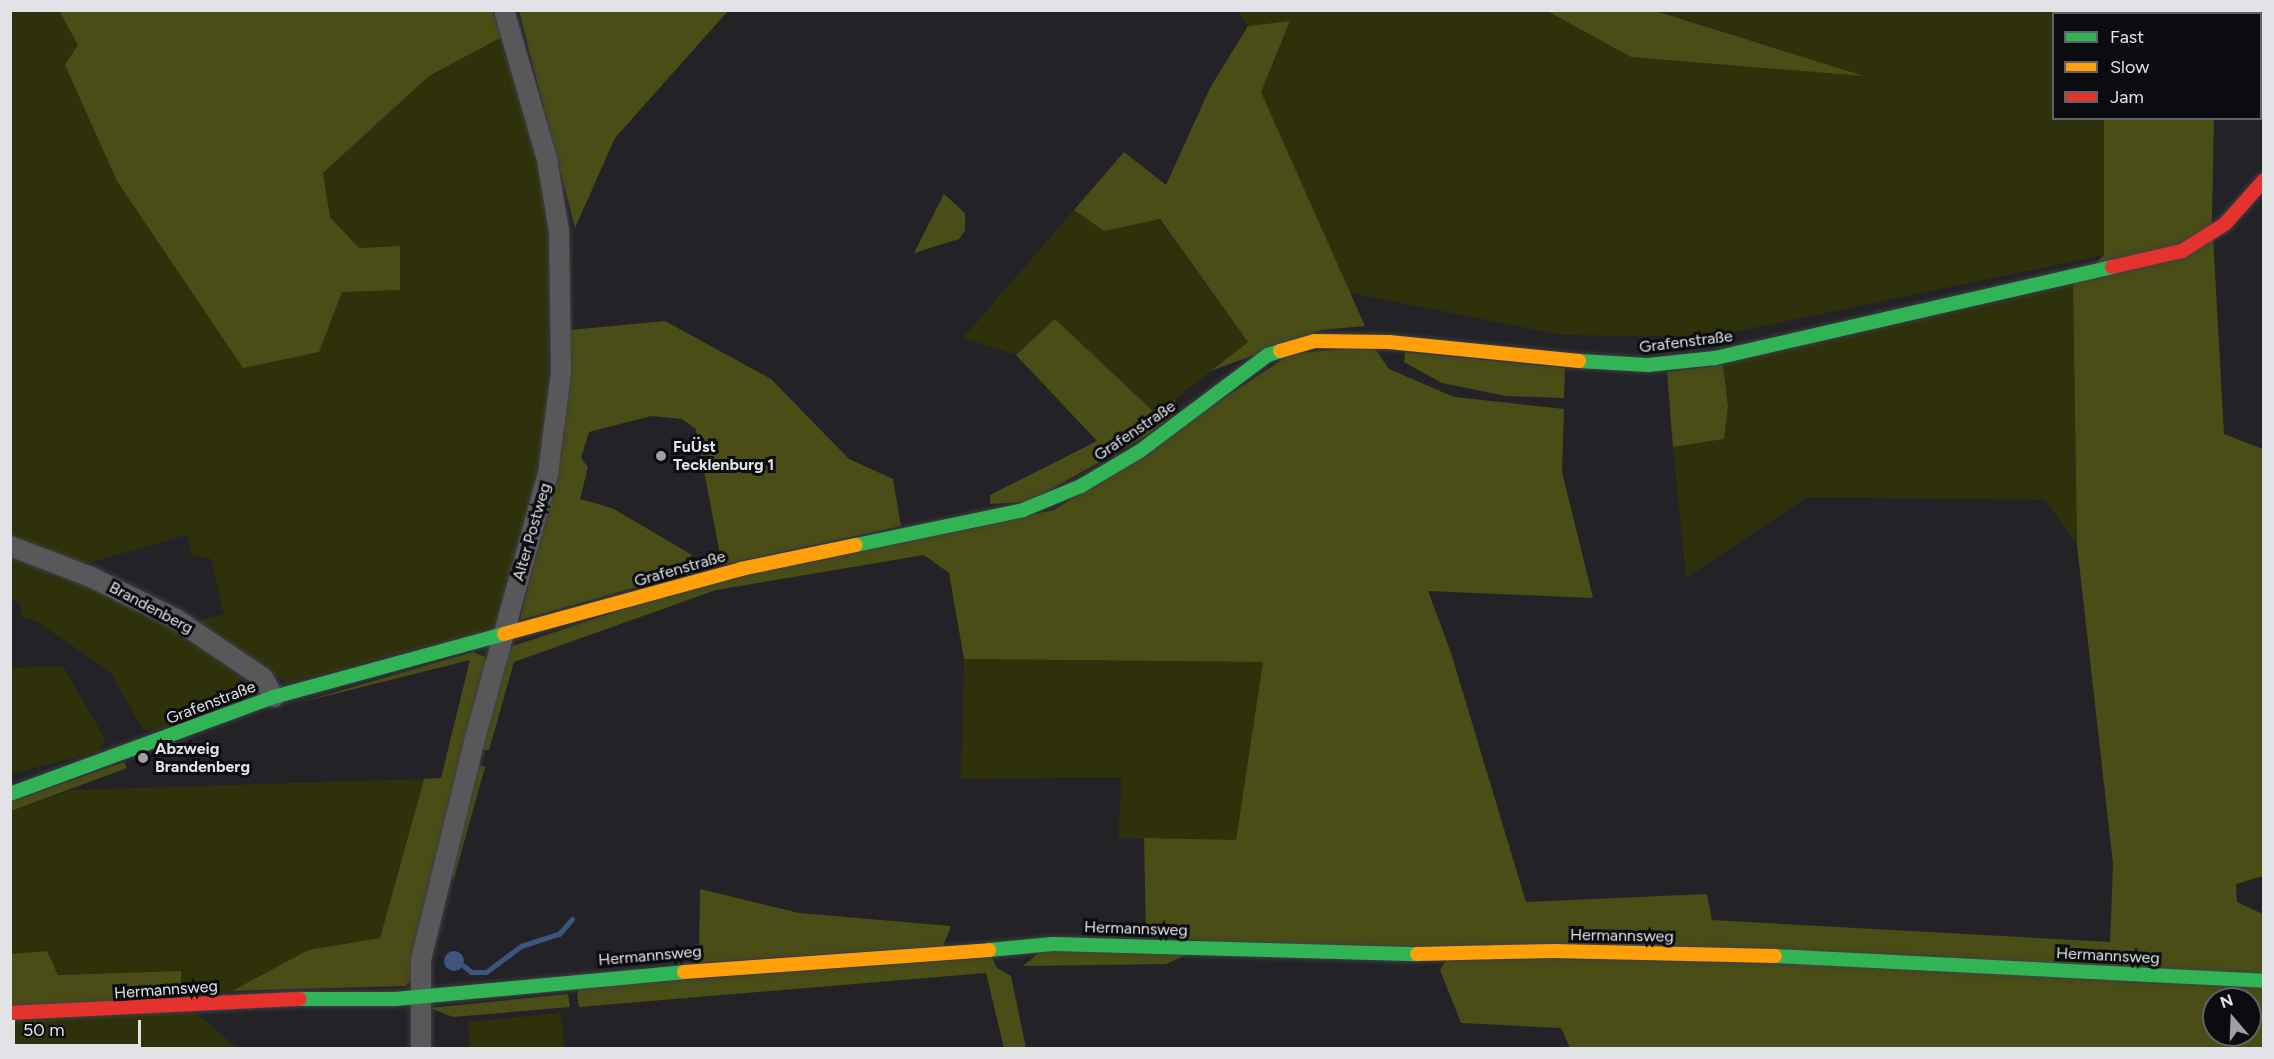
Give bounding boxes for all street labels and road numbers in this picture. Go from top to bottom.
street label: Grafenstraße [1638,327,1734,357]
street label: Grafenstraße [1091,397,1179,465]
street label: Alter Postweg [509,481,555,583]
street label: Grafenstraße [632,547,728,591]
street label: Brandenberg [106,578,196,638]
street label: Grafenstraße [164,677,258,729]
street label: Hermannsweg [1084,918,1188,940]
street label: Hermannsweg [1570,925,1674,947]
street label: Hermannsweg [597,942,703,970]
street label: Hermannsweg [2056,944,2160,968]
street label: Hermannsweg [114,977,218,1003]

